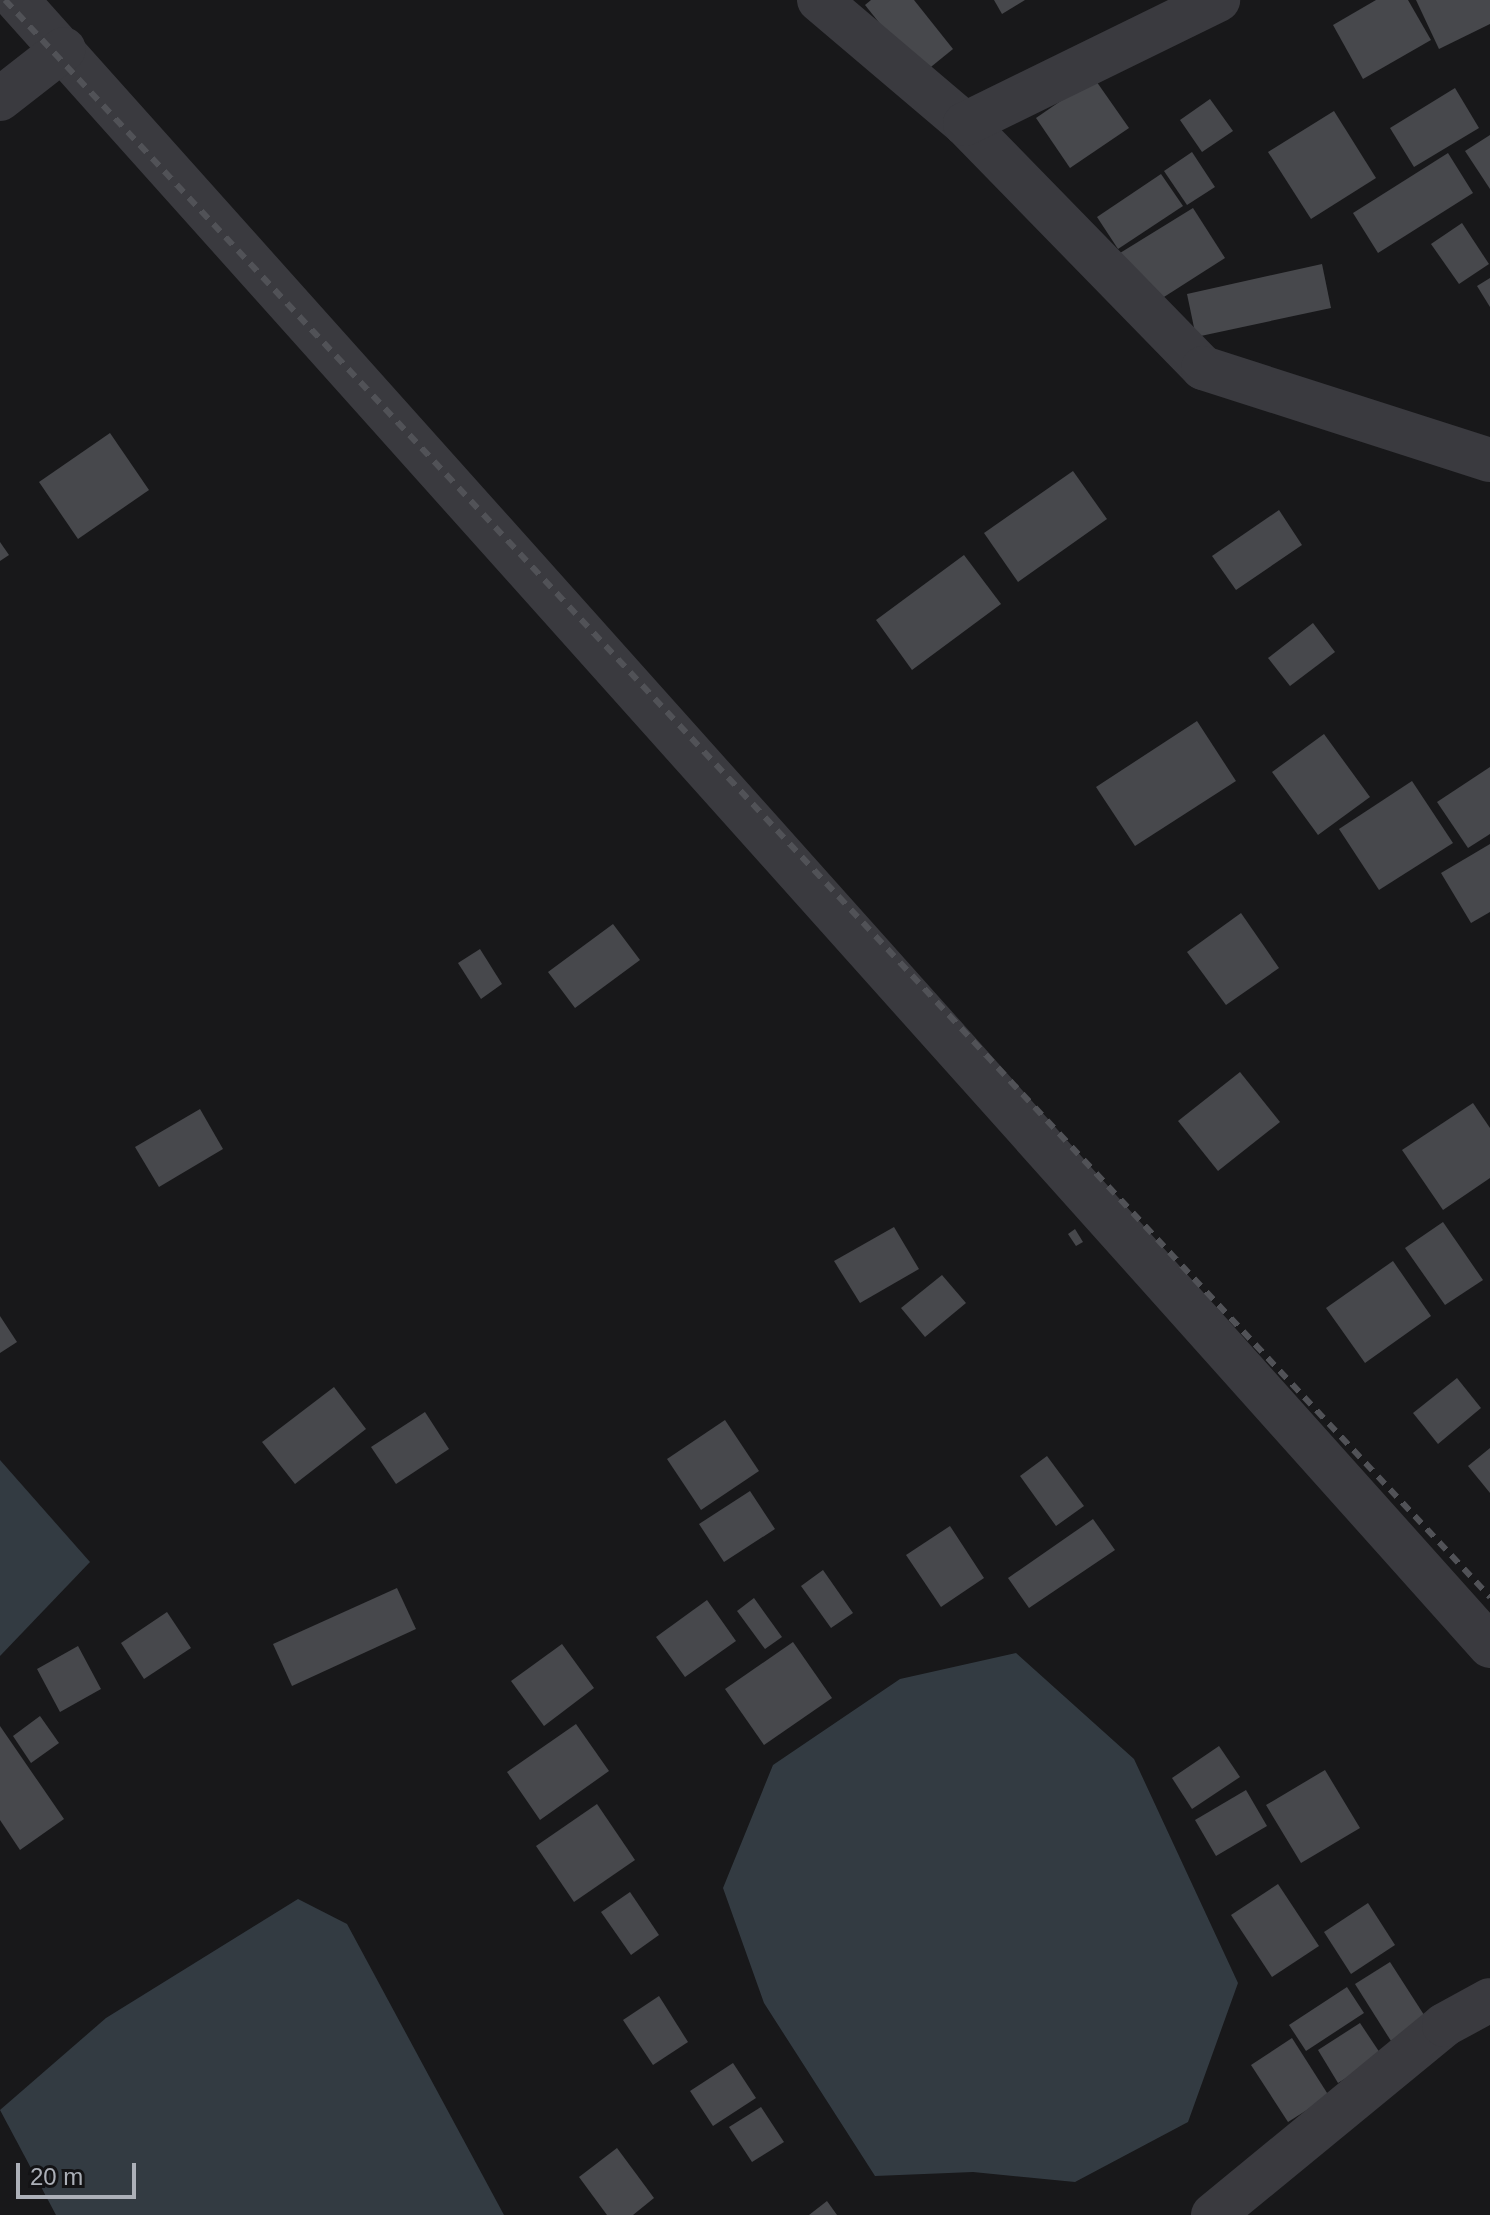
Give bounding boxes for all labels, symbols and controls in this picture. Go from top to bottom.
scale bar [20,2147,140,2197]
text: 20 m [30,2163,83,2190]

